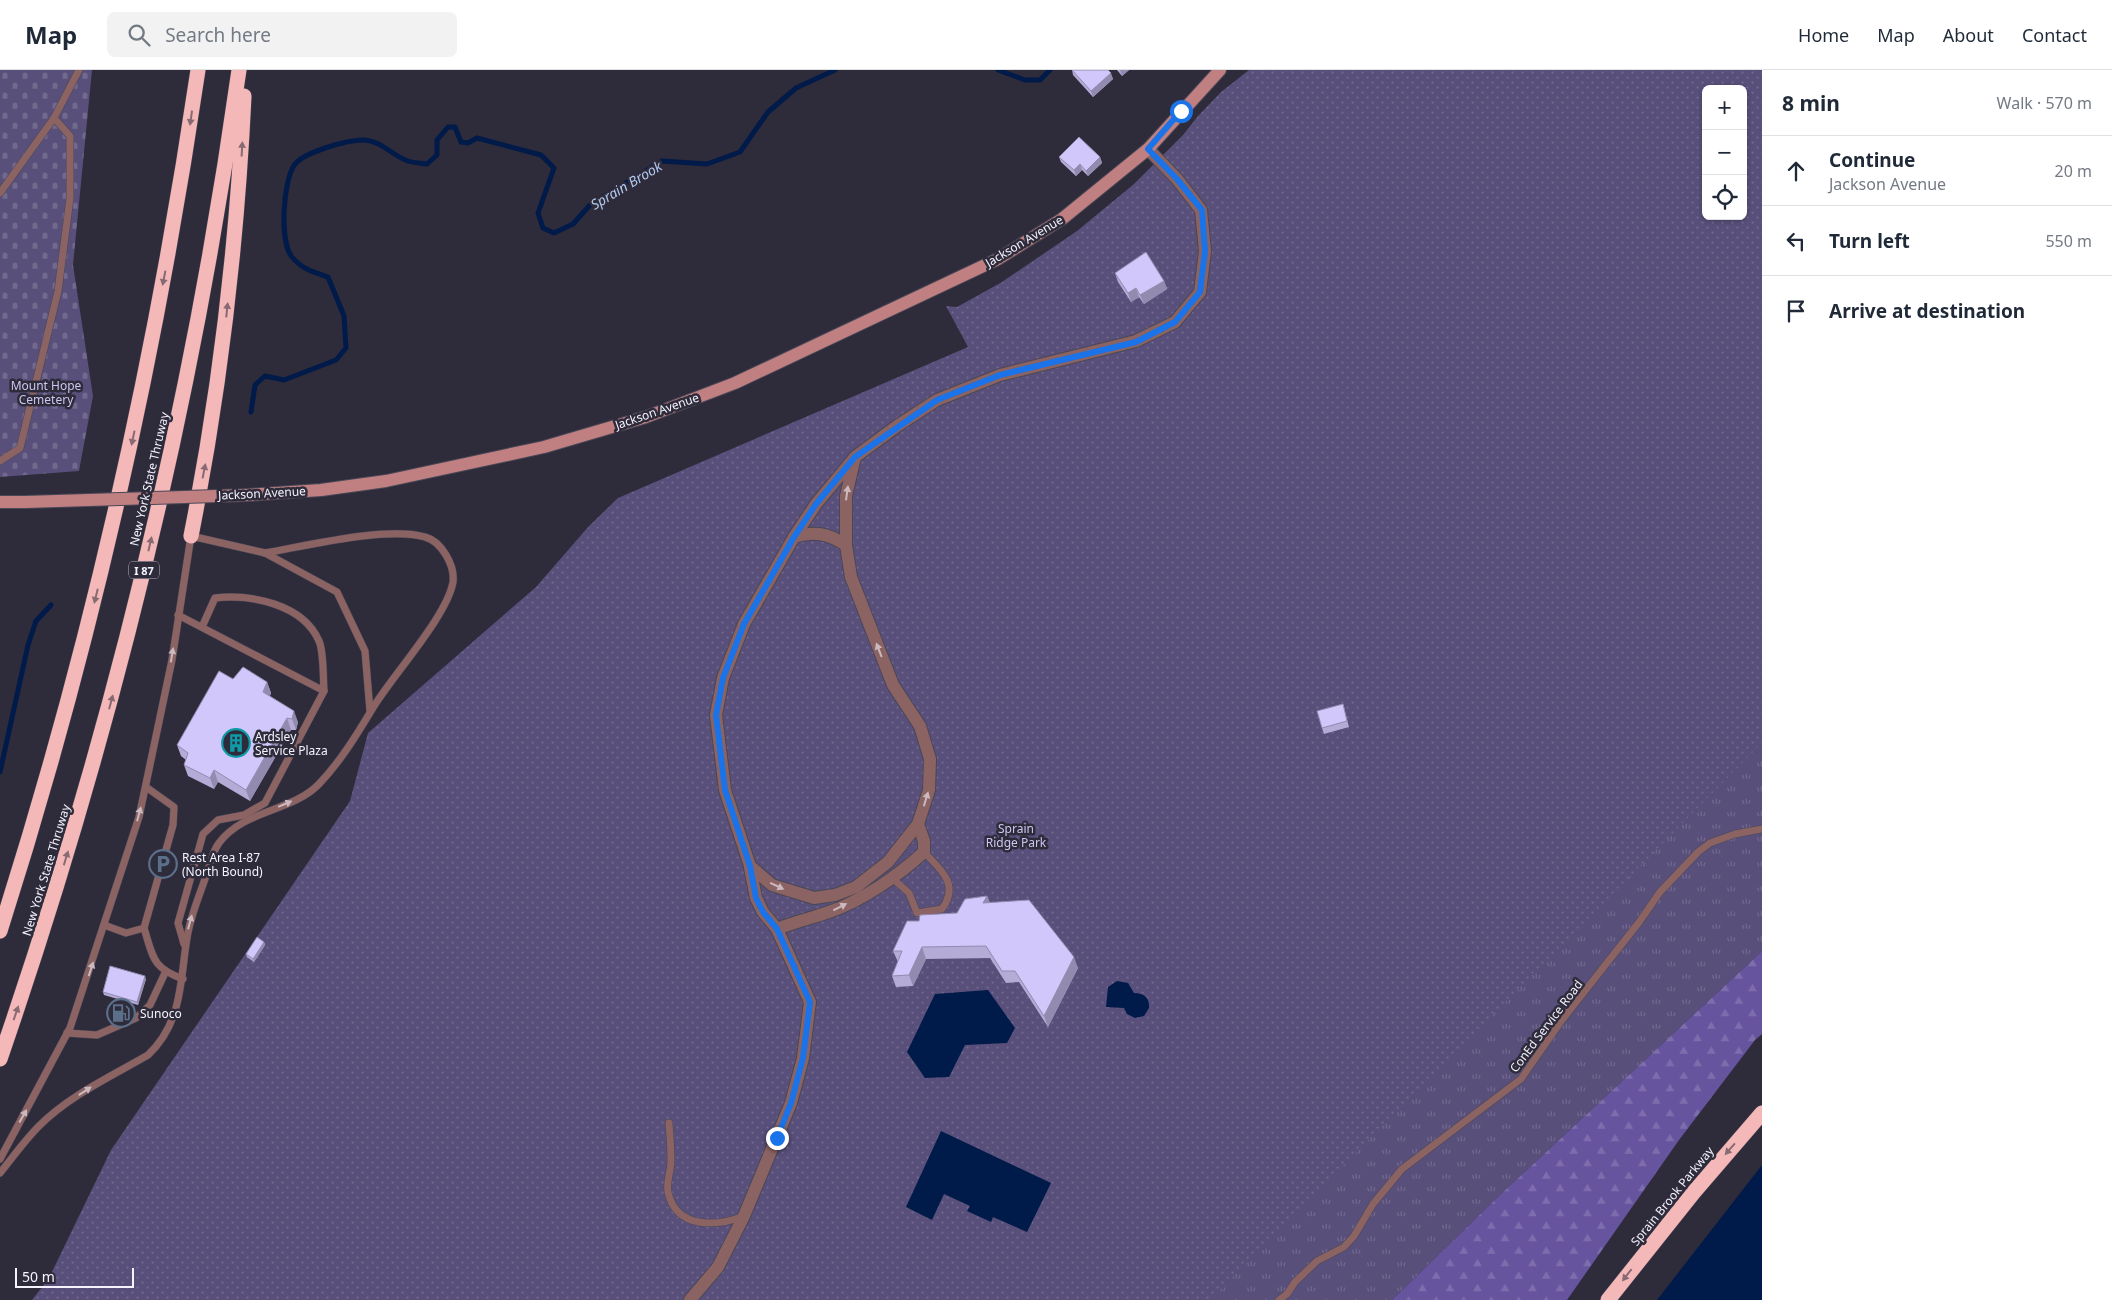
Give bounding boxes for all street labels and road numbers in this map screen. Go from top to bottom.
street label: Jackson Avenue [981,211,1066,271]
street label: Jackson Avenue [612,389,702,434]
street label: New York State Thruway [125,410,173,548]
street label: Jackson Avenue [217,482,307,504]
road number: I 87 [129,562,159,578]
street label: New York State Thruway [18,801,74,938]
street label: ConEd Service Road [1506,976,1586,1076]
street label: Sprain Brook Parkway [1627,1142,1718,1249]

